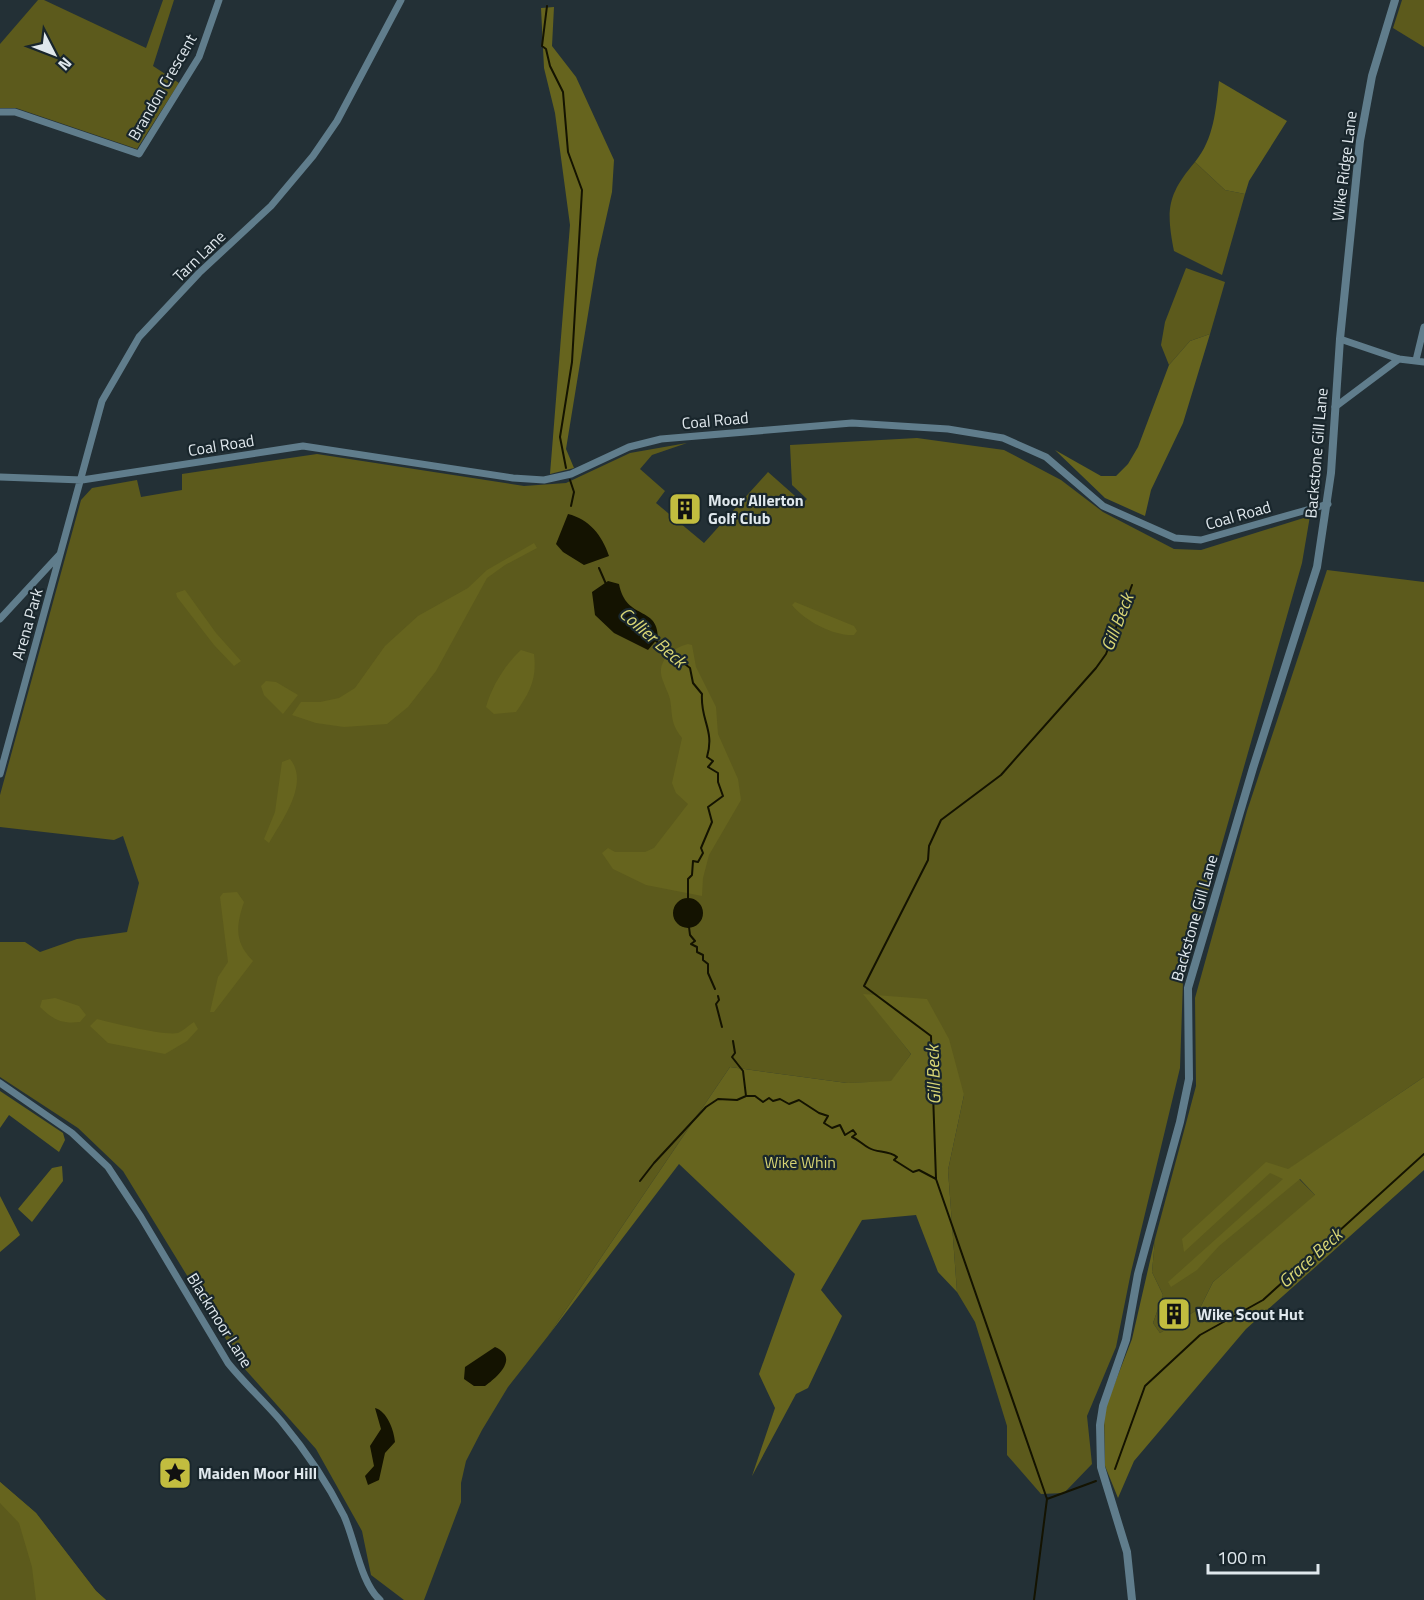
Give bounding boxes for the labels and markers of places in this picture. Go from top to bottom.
place label: Moor Allerton Golf Club [708,488,804,530]
building icon: Moor Allerton Golf Club [667,491,703,527]
building icon: Wike Scout Hut [1156,1296,1192,1332]
place label: Wike Scout Hut [1197,1302,1304,1326]
place icon: Maiden Moor Hill [157,1455,193,1491]
place label: Maiden Moor Hill [198,1461,317,1485]

